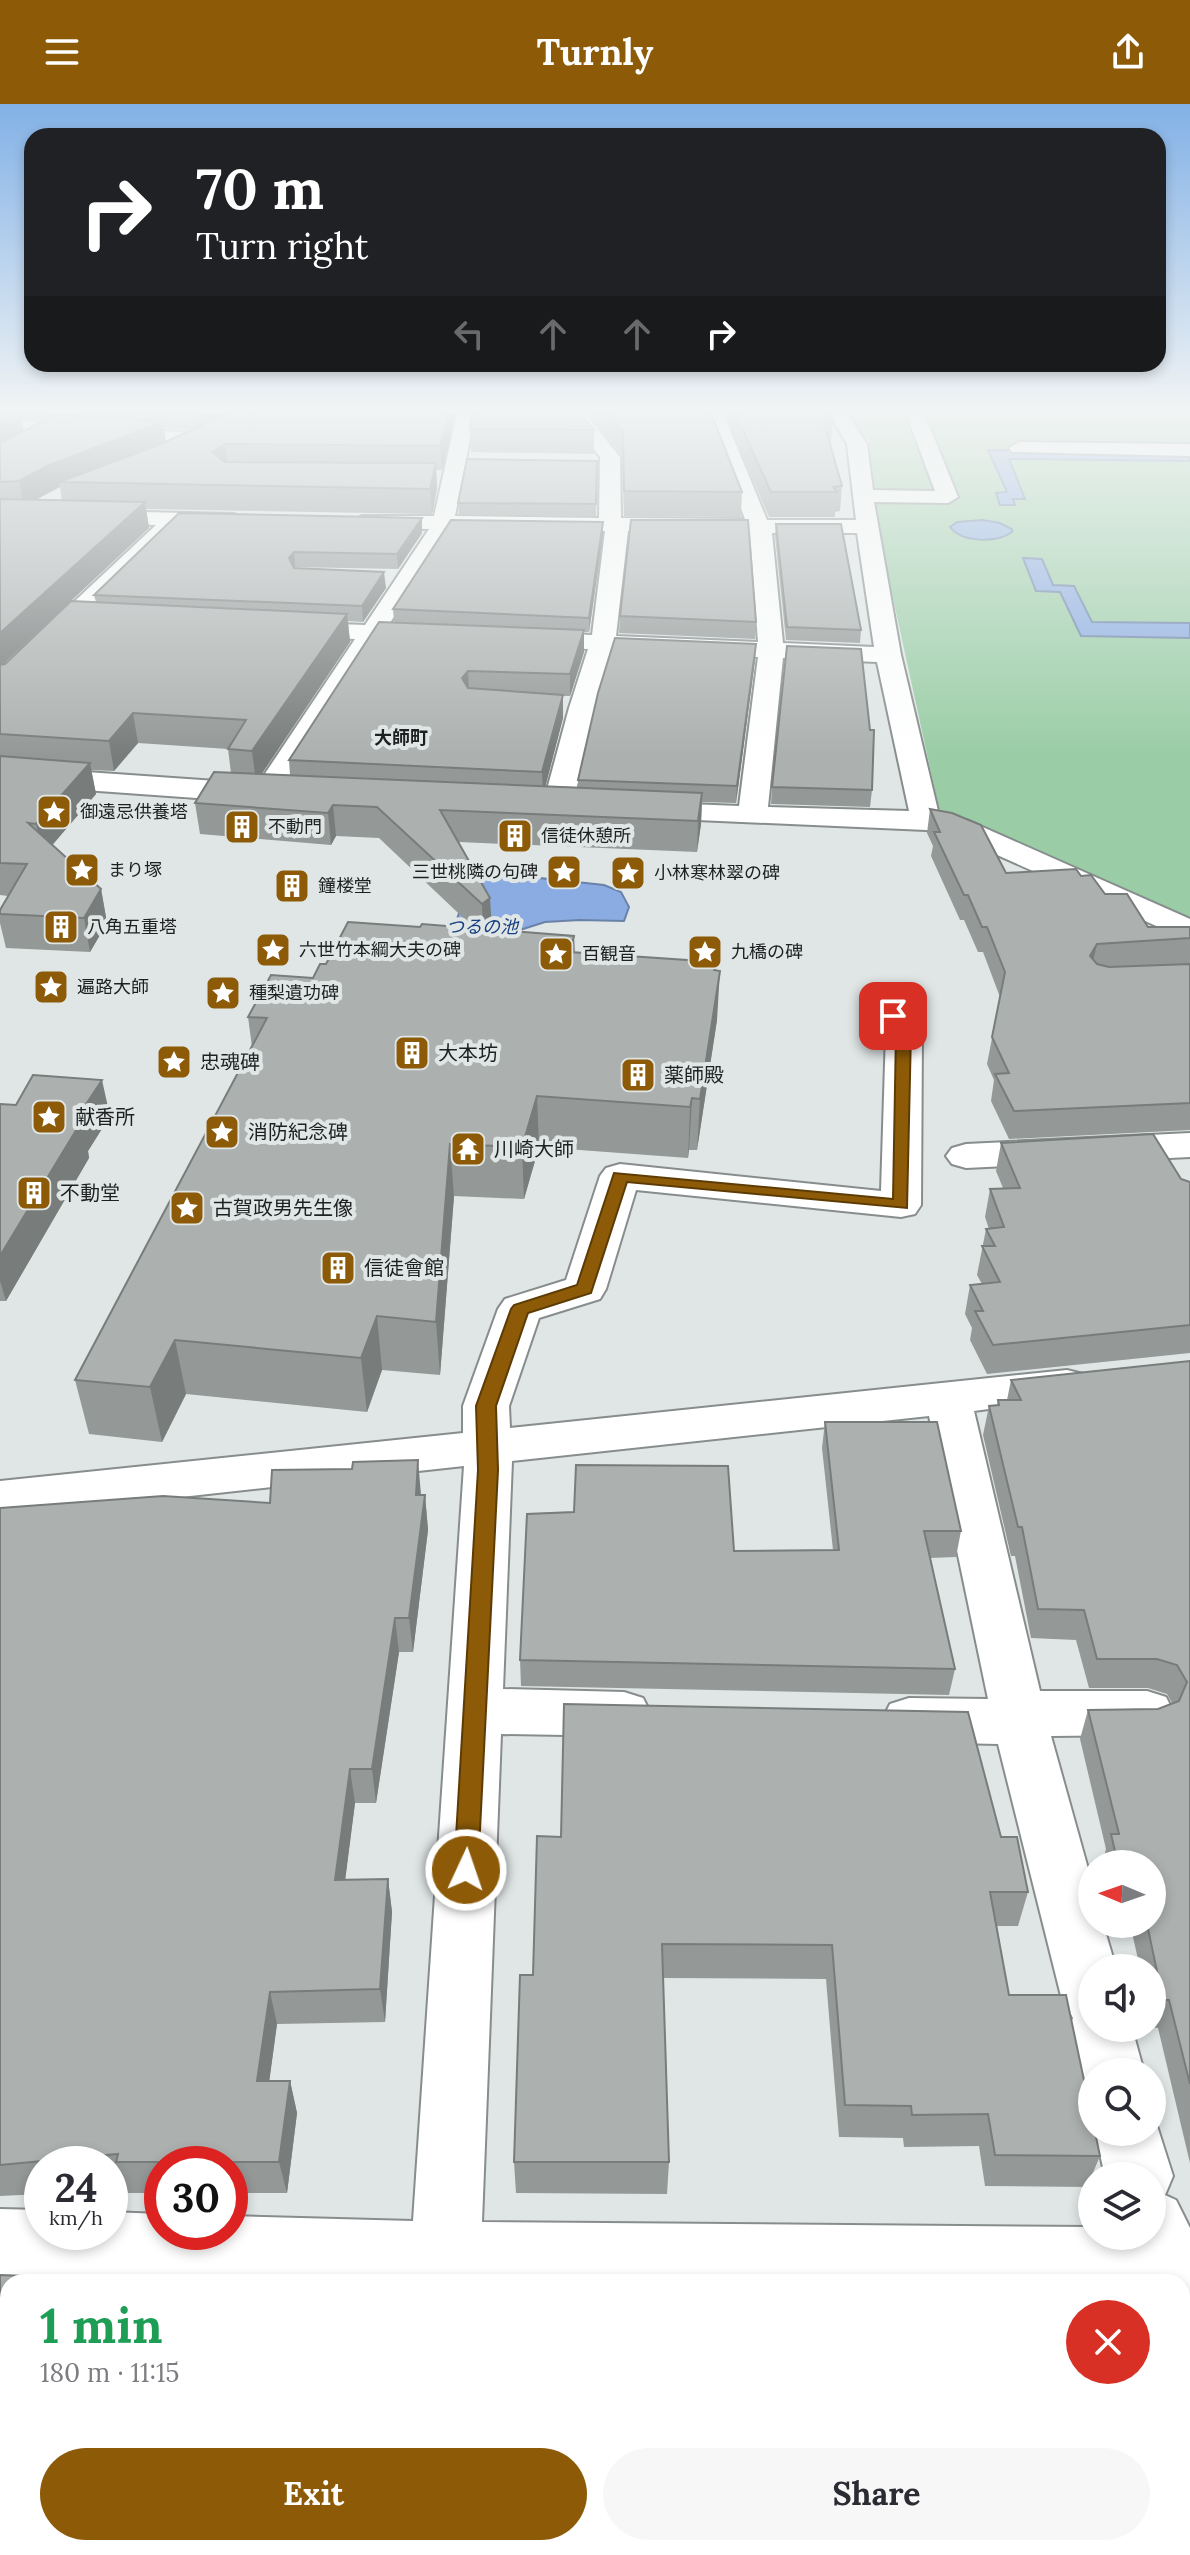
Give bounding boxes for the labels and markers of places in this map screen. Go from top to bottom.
place icon: 御遠忌供養塔 [35,793,73,831]
place label: 御遠忌供養塔 [80,800,188,823]
building icon: 不動門 [223,808,261,846]
place label: 不動門 [268,815,322,838]
building icon: 信徒休憩所 [496,817,534,855]
place label: 信徒休憩所 [541,824,631,847]
place icon: まり塚 [63,851,101,889]
place icon: 三世桃隣の句碑 [545,853,583,891]
place icon: 小林寒林翠の碑 [609,854,647,892]
place label: まり塚 [108,858,162,881]
place label: 三世桃隣の句碑 [412,860,538,883]
place label: 小林寒林翠の碑 [654,861,780,884]
building icon: 鐘楼堂 [273,867,311,905]
place label: 鐘楼堂 [318,874,372,897]
building icon: 八角五重塔 [42,908,80,946]
place label: 八角五重塔 [87,915,177,938]
place icon: 六世竹本綱大夫の碑 [254,931,292,969]
place icon: 九橋の碑 [686,933,724,971]
place icon: 百観音 [537,935,575,973]
place label: 六世竹本綱大夫の碑 [299,938,461,961]
place label: 九橋の碑 [731,940,803,963]
place label: 百観音 [582,942,636,965]
place icon: 遍路大師 [32,968,70,1006]
place icon: 種梨遺功碑 [204,974,242,1012]
place label: 遍路大師 [77,975,149,998]
place label: 種梨遺功碑 [249,981,339,1004]
pin [859,982,927,1050]
building icon: 大本坊 [393,1034,431,1072]
place label: 大本坊 [438,1040,498,1065]
place icon: 忠魂碑 [155,1043,193,1081]
place label: 忠魂碑 [200,1049,260,1074]
building icon: 薬師殿 [619,1056,657,1094]
place label: 薬師殿 [664,1062,724,1087]
place icon: 献香所 [30,1098,68,1136]
place label: 献香所 [75,1104,135,1129]
place icon: 消防紀念碑 [203,1113,241,1151]
place label: 消防紀念碑 [248,1119,348,1144]
temple icon: 川崎大師 [449,1130,487,1168]
place label: 川崎大師 [494,1136,574,1161]
building icon: 不動堂 [15,1174,53,1212]
place label: 不動堂 [60,1180,120,1205]
place icon: 古賀政男先生像 [168,1189,206,1227]
place label: 古賀政男先生像 [213,1195,353,1220]
building icon: 信徒會館 [319,1249,357,1287]
place label: 信徒會館 [364,1255,444,1280]

